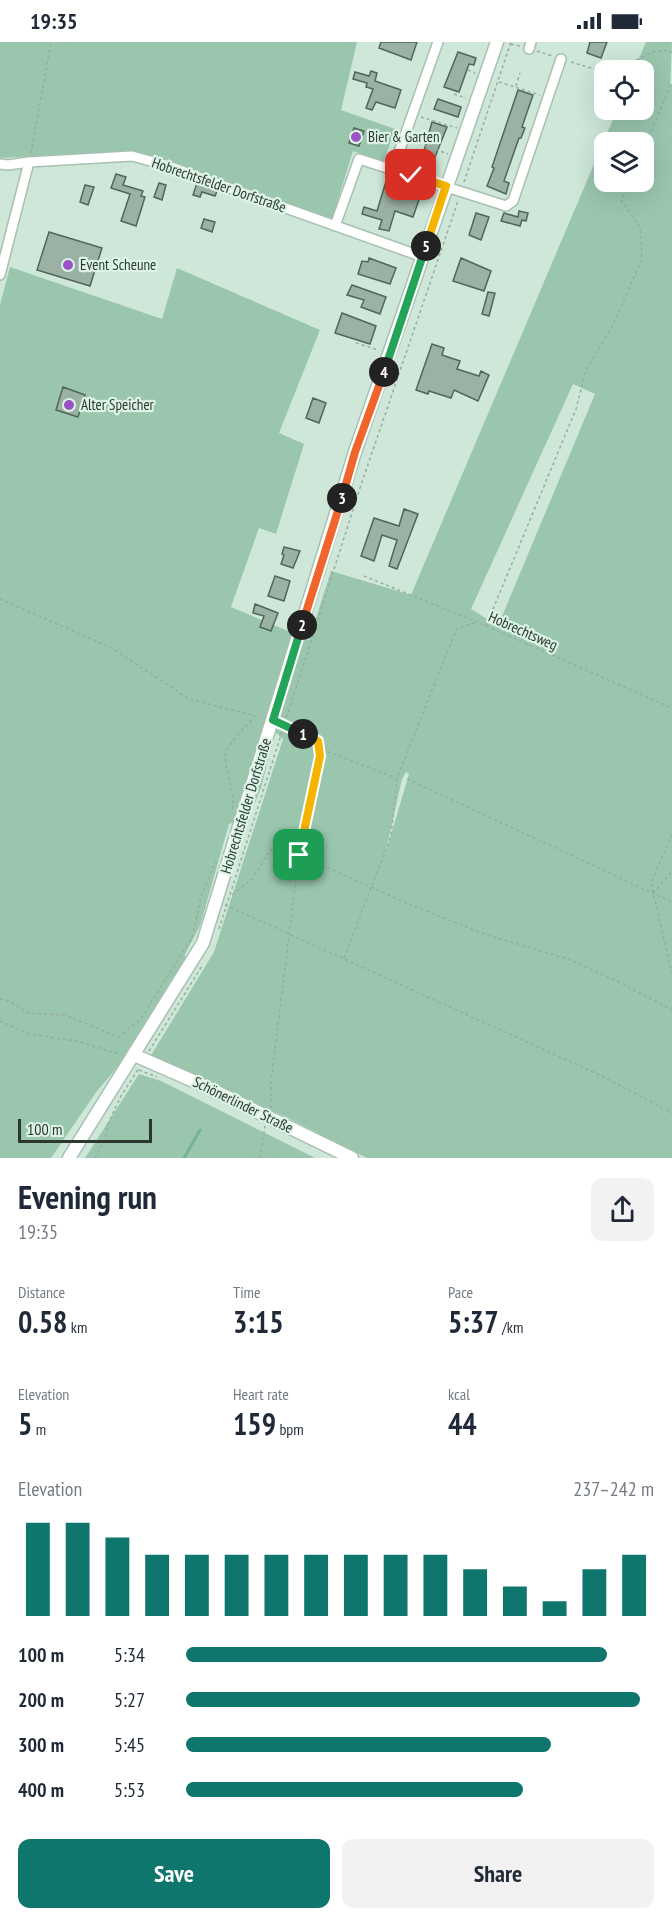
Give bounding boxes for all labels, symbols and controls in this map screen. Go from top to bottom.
text: 19:35 [30,7,78,35]
map controls [594,60,654,192]
button: locate [594,60,654,120]
place label: Bier & Garten [368,127,439,146]
marker: Bier & Garten [349,130,363,144]
button: layers [594,132,654,192]
pin [385,149,436,200]
street label: Hobrechtsfelder Dorfstraße [149,153,289,216]
icon: check [394,158,427,191]
pin: 5 [411,231,441,261]
text: 5 [422,236,430,256]
place label: Event Scheune [80,255,156,274]
marker: Event Scheune [61,258,75,272]
pin: 4 [369,357,399,387]
text: 4 [380,362,388,382]
place label: Alter Speicher [81,395,155,414]
marker: Alter Speicher [62,398,76,412]
pin: 3 [327,483,357,513]
text: 3 [338,488,346,508]
street label: Hobrechtsweg [486,607,561,654]
pin: 2 [287,610,317,640]
text: 2 [298,615,306,635]
pin: 1 [288,719,318,749]
text: 1 [299,724,307,744]
street label: Hobrechtsfelder Dorfstraße [216,736,275,876]
pin [273,829,324,880]
icon: arrive [282,838,315,871]
street label: Schönerlinder Straße [190,1072,296,1137]
scale bar [18,1116,152,1144]
text: 100 m [27,1119,62,1139]
text: Evening run [18,1175,157,1218]
button: share [591,1178,654,1241]
text: 19:35 [18,1219,58,1245]
text: Distance [18,1282,65,1302]
text: Time [233,1282,261,1302]
text: Pace [448,1282,473,1302]
text: 0.58 [18,1302,67,1341]
text: 3:15 [233,1302,284,1341]
text: 5:37 [448,1302,499,1341]
text: km [67,1317,87,1337]
text: /km [499,1317,523,1337]
text: Elevation [18,1384,69,1404]
text: Heart rate [233,1384,289,1404]
text: kcal [448,1384,470,1404]
text: 5 [18,1404,32,1443]
text: 159 [233,1404,276,1443]
text: 44 [448,1404,477,1443]
text: m [32,1419,46,1439]
text: bpm [276,1419,304,1439]
text: Elevation [18,1476,82,1502]
text: 237–242 m [573,1476,654,1502]
text: 100 m [18,1642,64,1668]
text: 5:34 [114,1642,145,1668]
text: 200 m [18,1687,64,1713]
text: 5:27 [114,1687,145,1713]
text: 300 m [18,1732,64,1758]
text: 5:45 [114,1732,145,1758]
text: 400 m [18,1777,64,1803]
text: 5:53 [114,1777,145,1803]
button: Save [18,1839,330,1908]
button: Share [342,1839,654,1908]

